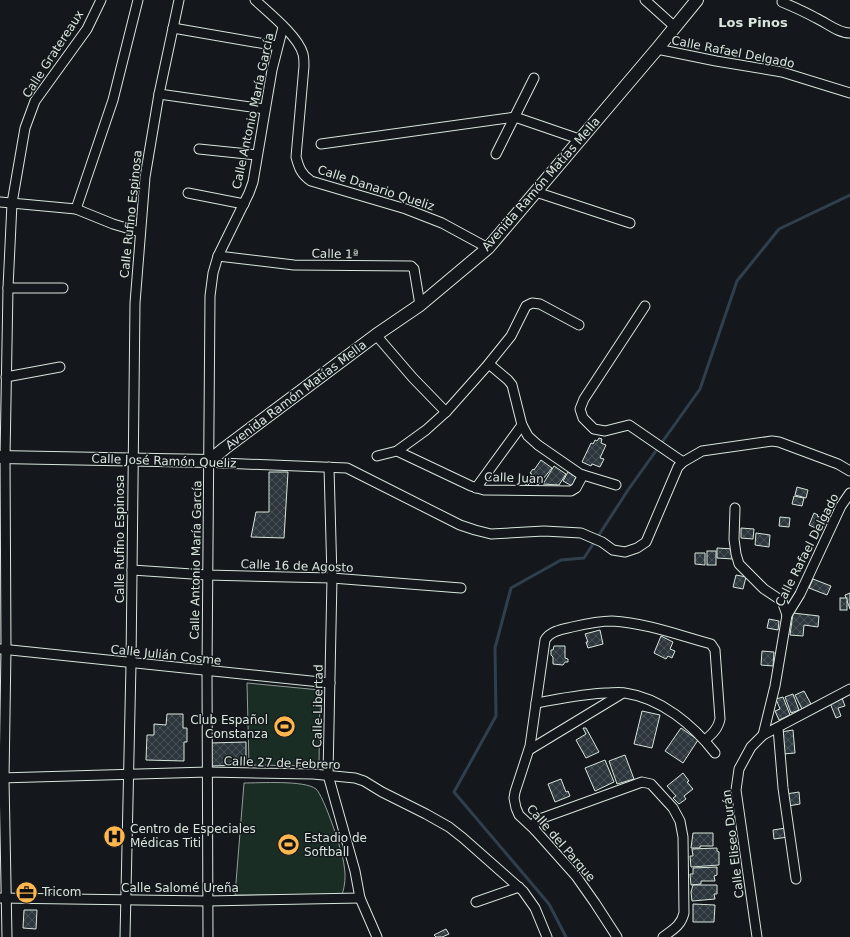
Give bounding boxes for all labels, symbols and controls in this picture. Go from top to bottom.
street label: Calle Gratereaux [20,8,86,100]
district label: Los Pinos [718,15,788,30]
street label: Calle Antonio María García [230,32,276,190]
street label: Calle Rafael Delgado [670,33,796,71]
street label: Avenida Ramón Matías Mella [479,114,603,254]
street label: Calle Rufino Espinosa [117,149,145,279]
street label: Calle Danario Queliz [316,162,436,214]
street label: Calle 1ª [311,247,359,261]
street label: Avenida Ramón Matías Mella [223,337,369,453]
street label: Calle José Ramón Queliz [91,451,237,471]
street label: Calle Juan [484,470,544,486]
street label: Calle Rufino Espinosa [113,475,127,603]
street label: Calle Antonio María García [188,480,204,640]
street label: Calle Rafael Delgado [772,491,842,609]
street label: Calle 16 de Agosto [240,557,354,575]
street label: Calle Julián Cosme [110,642,222,668]
street label: Calle Libertad [310,664,326,748]
place label: Club Español Constanza [190,713,268,741]
sports icon: Club Español Constanza [271,714,297,740]
street label: Calle 27 de Febrero [223,754,341,772]
street label: Calle Eliseo Durán [719,789,747,899]
street label: Calle del Parque [524,802,598,884]
place label: Centro de Especiales Médicas Titi [130,822,256,850]
hospital icon: Centro de Especiales Médicas Titi [102,823,128,849]
place label: Estadio de Softball [304,831,367,859]
sports icon: Estadio de Softball [276,832,302,858]
office icon: Tricom [14,879,40,905]
street label: Calle Salomé Ureña [121,881,239,895]
place label: Tricom [41,885,81,899]

